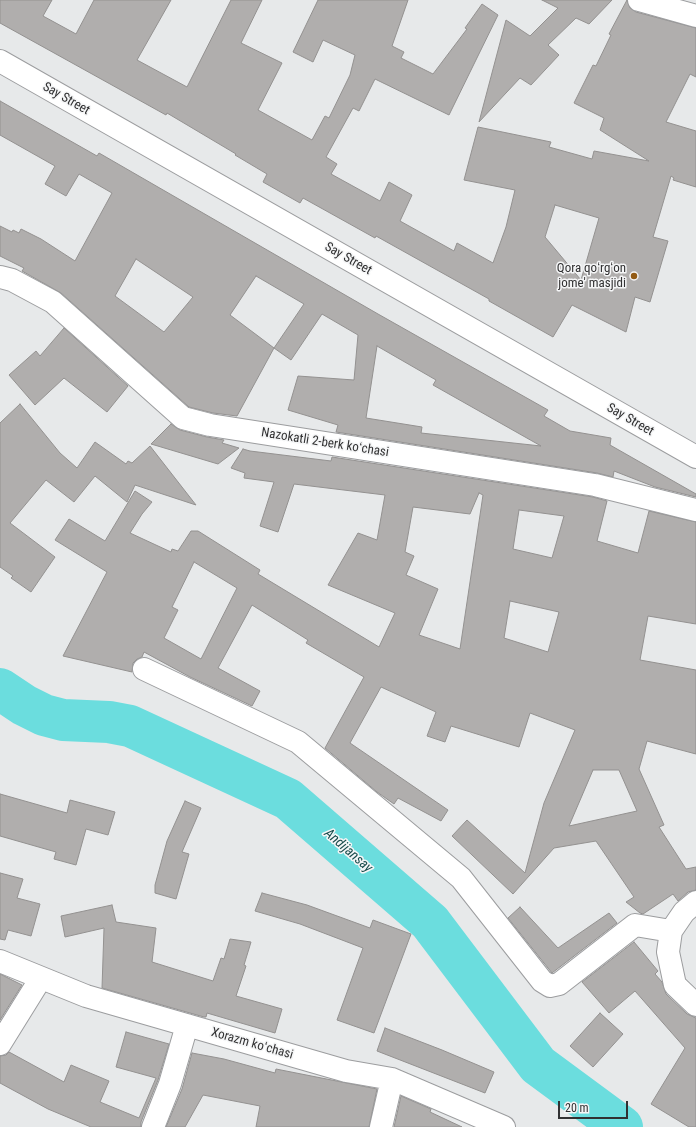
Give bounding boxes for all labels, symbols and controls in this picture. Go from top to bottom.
street label: Say Street [40,79,92,119]
street label: Say Street [322,239,374,279]
place label: Qora qoʻrgʻon jome' masjidi [557,261,626,292]
marker: Qora qoʻrgʻon jome' masjidi [629,271,639,281]
street label: Say Street [604,400,656,440]
street label: Nazokatli 2-berk koʻchasi [260,425,390,461]
water label: Andijansay [320,825,376,877]
street label: Xorazm koʻchasi [209,1025,295,1063]
scale bar [560,1093,630,1119]
text: 20 m [565,1101,589,1115]

